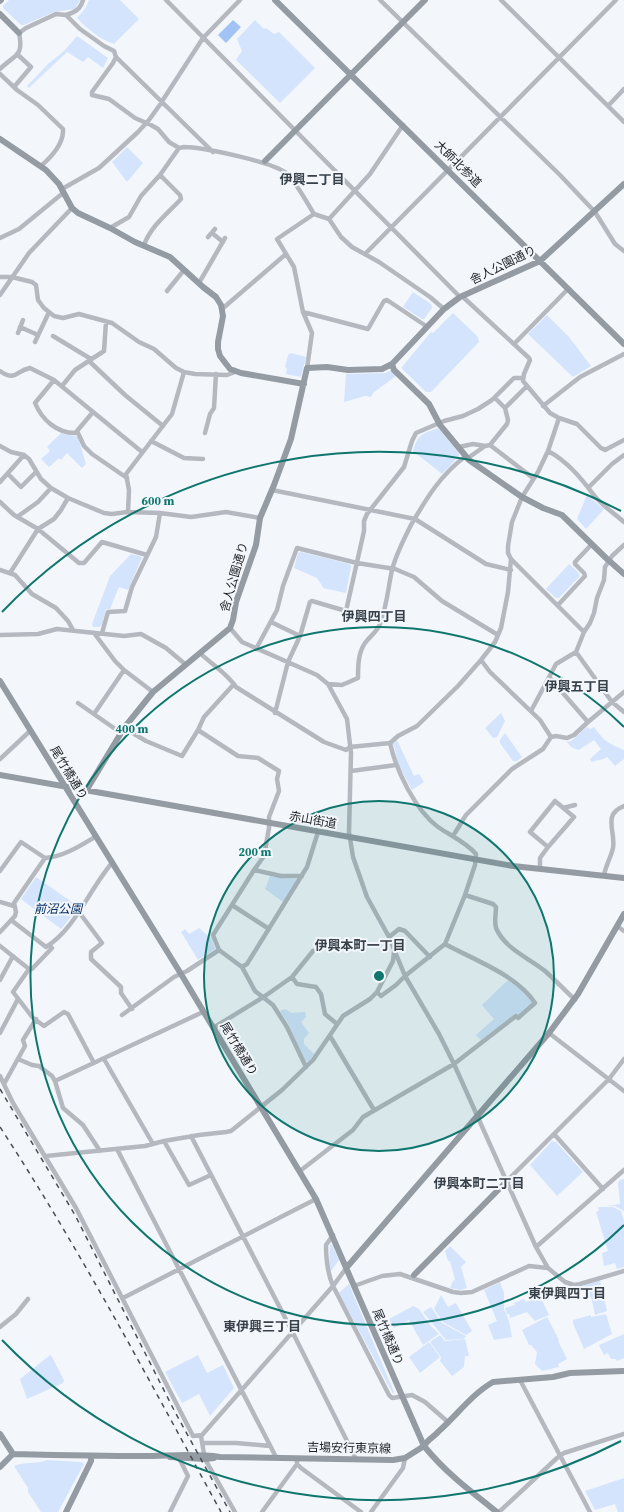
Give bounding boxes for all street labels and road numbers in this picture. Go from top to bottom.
street label: 大師北参道 [431,137,485,191]
street label: 舎人公園通り [467,242,539,288]
street label: 舎人公園通り [216,540,252,614]
street label: 尾竹橋通り [47,743,91,803]
street label: 赤山街道 [288,808,338,832]
street label: 尾竹橋通り [217,1019,261,1079]
street label: 尾竹橋通り [369,1306,407,1368]
street label: 吉場安行東京線 [307,1439,391,1457]

